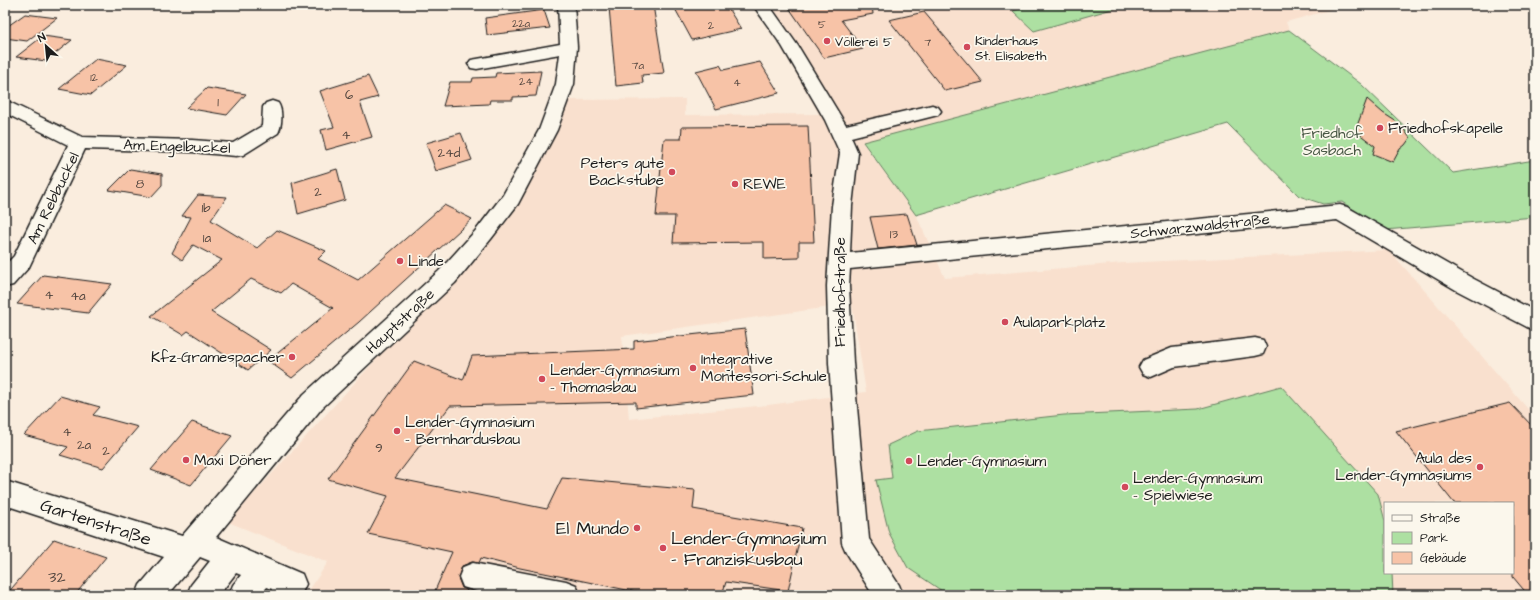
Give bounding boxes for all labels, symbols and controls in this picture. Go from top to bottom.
house number: 22a [512,16,530,31]
house number: 5 [818,17,826,32]
house number: 2 [708,18,715,33]
north arrow [26,26,66,66]
text: N [35,29,48,46]
place label: Kinderhaus St. Elisabeth [975,32,1047,65]
place label: Völlerei 5 [835,33,892,51]
house number: 7 [925,35,932,50]
marker: Völlerei 5 [822,36,832,46]
marker: Kinderhaus St. Elisabeth [962,42,972,52]
house number: 7a [632,58,645,73]
house number: 12 [90,70,99,85]
house number: 24 [519,74,533,89]
house number: 4 [733,75,741,90]
house number: 6 [345,86,353,104]
house number: 1 [217,93,219,111]
place label: Friedhofskapelle [1388,118,1503,139]
park label: Friedhof Sasbach [1301,123,1363,161]
marker: Friedhofskapelle [1375,123,1385,133]
house number: 4 [342,126,351,144]
street label: Am Engelbuckel [123,134,231,160]
house number: 24d [438,144,461,162]
street label: Am Rebbuckel [22,149,85,248]
place label: Peters gute Backstube [581,153,664,191]
marker: Peters gute Backstube [667,167,677,177]
place label: REWE [743,174,786,195]
house number: 8 [136,175,145,193]
marker: REWE [730,179,740,189]
house number: 2 [314,183,322,201]
house number: 1b [202,199,211,217]
street label: Schwarzwaldstraße [1129,209,1271,244]
house number: 13 [890,225,899,243]
house number: 1a [203,229,212,247]
street label: Friedhofstraße [830,237,851,347]
place label: Linde [408,251,444,272]
marker: Linde [395,256,405,266]
street label: Hauptstraße [361,284,439,359]
house number: 4 [45,286,54,304]
house number: 4a [70,287,86,305]
place label: Aulaparkplatz [1013,312,1106,333]
marker: Aulaparkplatz [1000,317,1010,327]
place label: Kfz-Gramespacher [151,347,284,368]
place label: Integrative Montessori-Schule [701,349,827,387]
marker: Kfz-Gramespacher [287,352,297,362]
place label: Lender-Gymnasium - Thomasbau [550,360,680,398]
marker: Integrative Montessori-Schule [688,363,698,373]
marker: Lender-Gymnasium - Thomasbau [537,374,547,384]
place label: Lender-Gymnasium - Bernhardusbau [405,412,535,450]
house number: 4 [63,423,72,441]
marker: Lender-Gymnasium - Bernhardusbau [392,426,402,436]
house number: 2a [77,436,91,454]
house number: 9 [375,439,383,457]
house number: 2 [102,442,110,460]
place label: Aula des Lender-Gymnasiums [1335,448,1472,487]
place label: Maxi Döner [194,450,271,471]
place label: Lender-Gymnasium [917,451,1047,473]
marker: Maxi Döner [181,455,191,465]
marker: Lender-Gymnasium [904,456,914,466]
marker: Aula des Lender-Gymnasiums [1475,462,1485,472]
place label: Lender-Gymnasium - Spielwiese [1133,468,1263,506]
marker: Lender-Gymnasium - Spielwiese [1120,482,1130,492]
street label: Gartenstraße [37,493,155,552]
legend [1384,502,1514,574]
text: Straße [1420,510,1461,527]
place label: El Mundo [556,516,629,541]
marker: El Mundo [632,523,642,533]
place label: Lender-Gymnasium - Franziskusbau [671,526,826,572]
text: Park [1420,530,1448,547]
marker: Lender-Gymnasium - Franziskusbau [658,543,668,553]
text: Gebäude [1420,550,1467,567]
house number: 32 [48,566,66,588]

